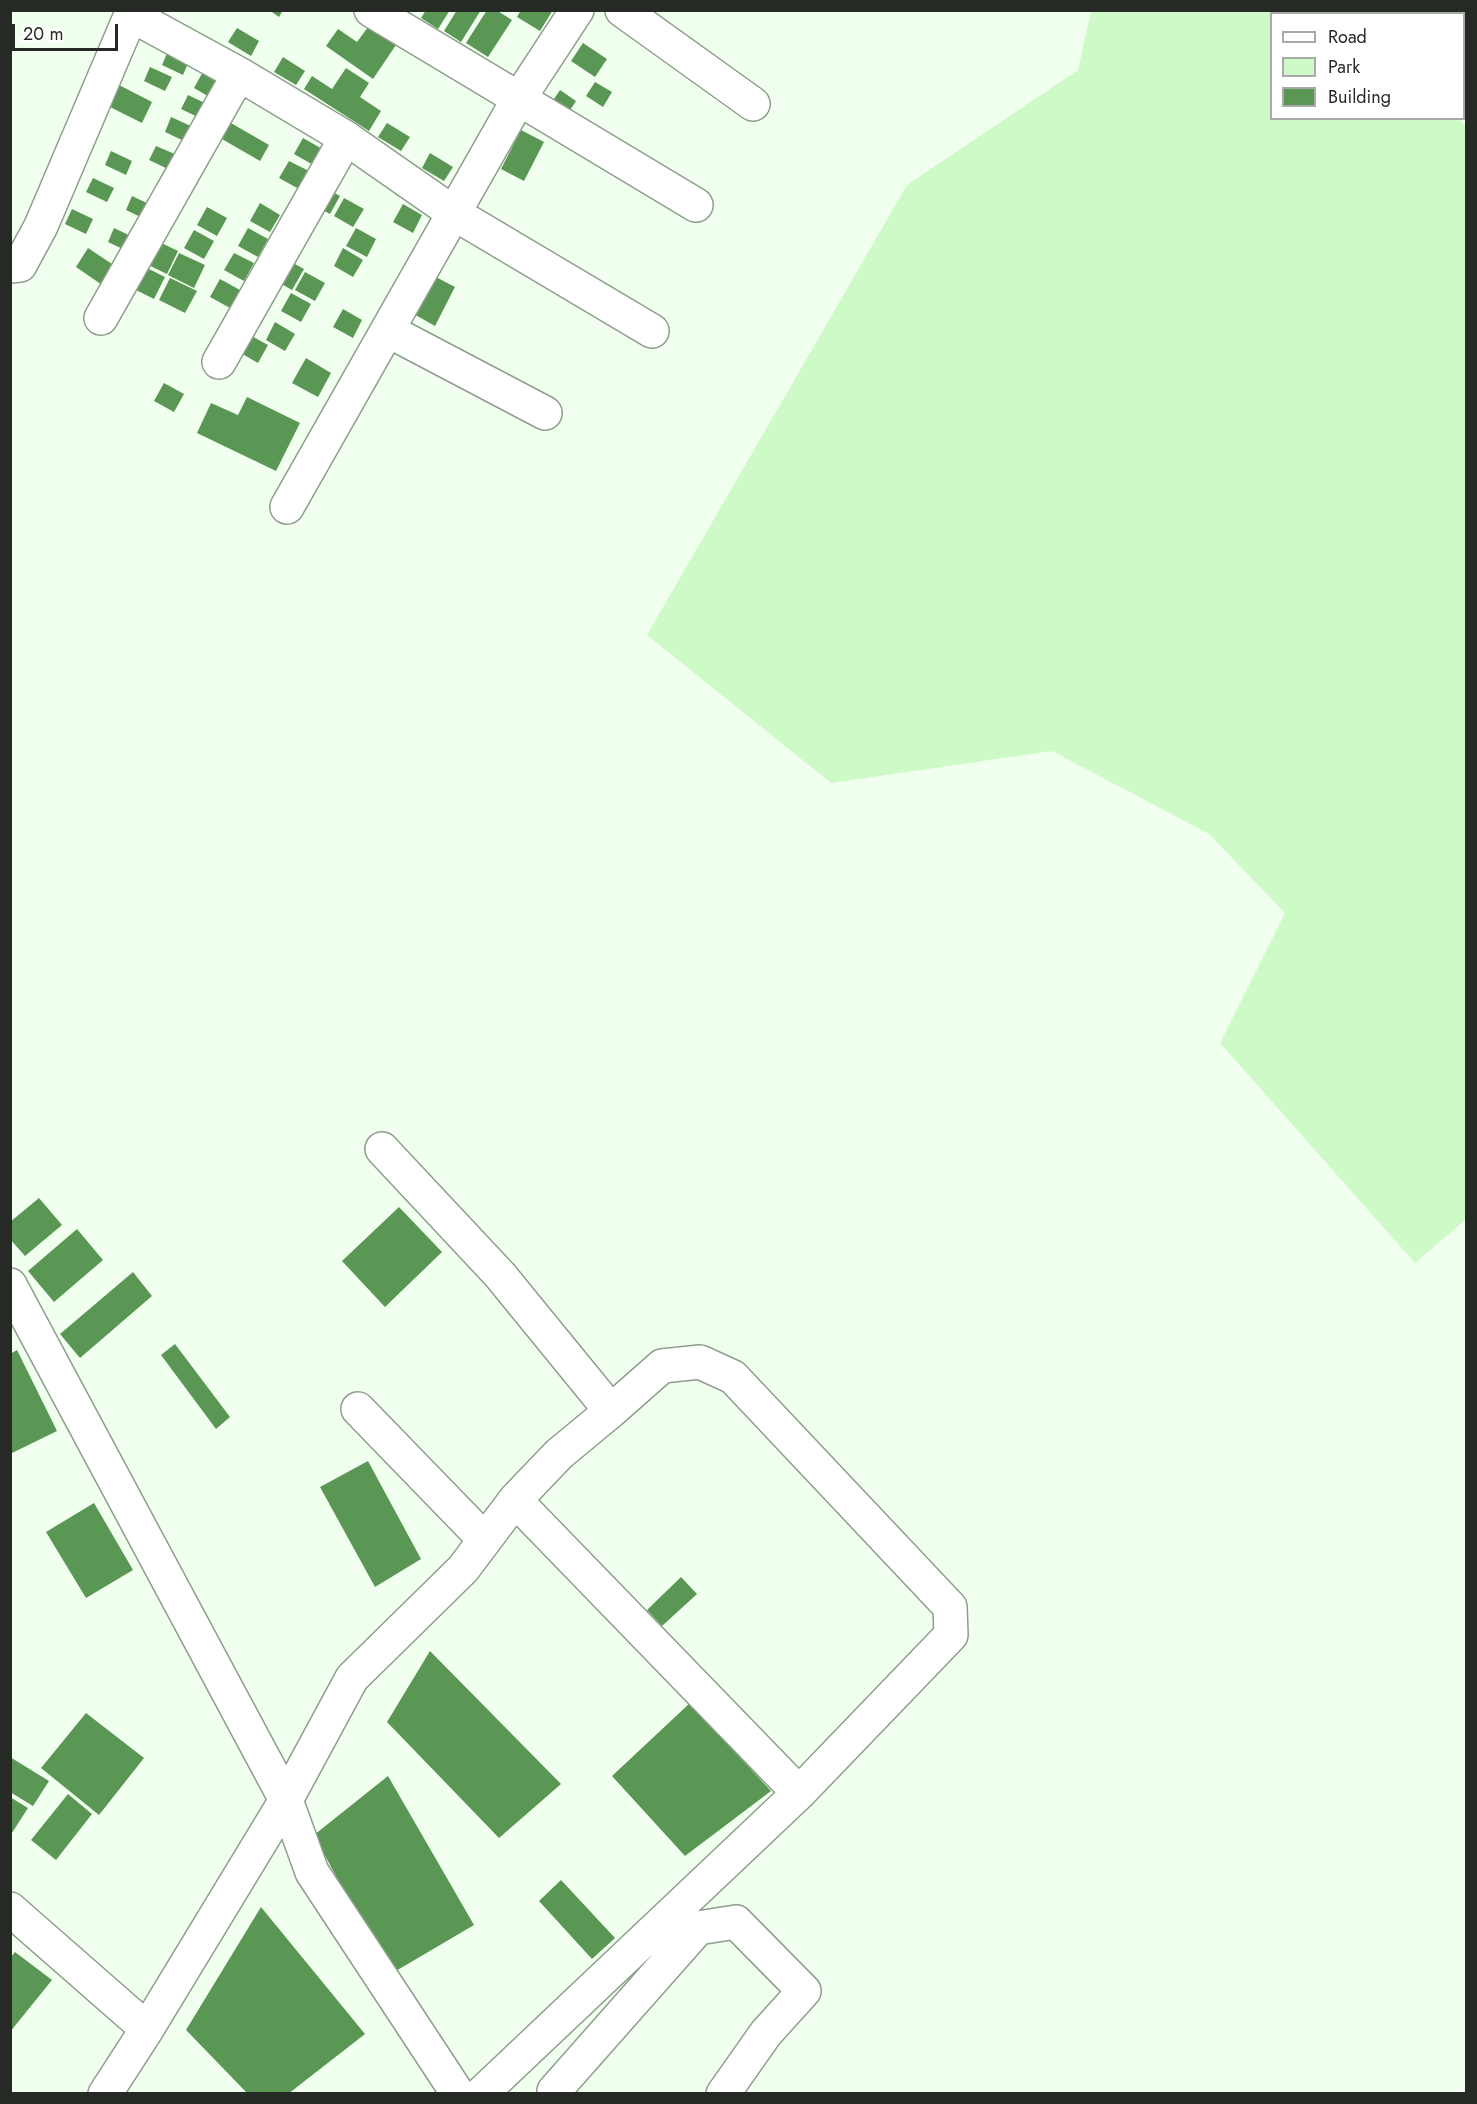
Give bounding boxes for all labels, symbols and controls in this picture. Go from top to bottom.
scale bar [15,12,122,50]
legend [1270,12,1465,120]
text: 20 m [23,21,63,47]
text: Road [1328,24,1367,50]
text: Park [1328,54,1360,80]
text: Building [1328,84,1391,110]

